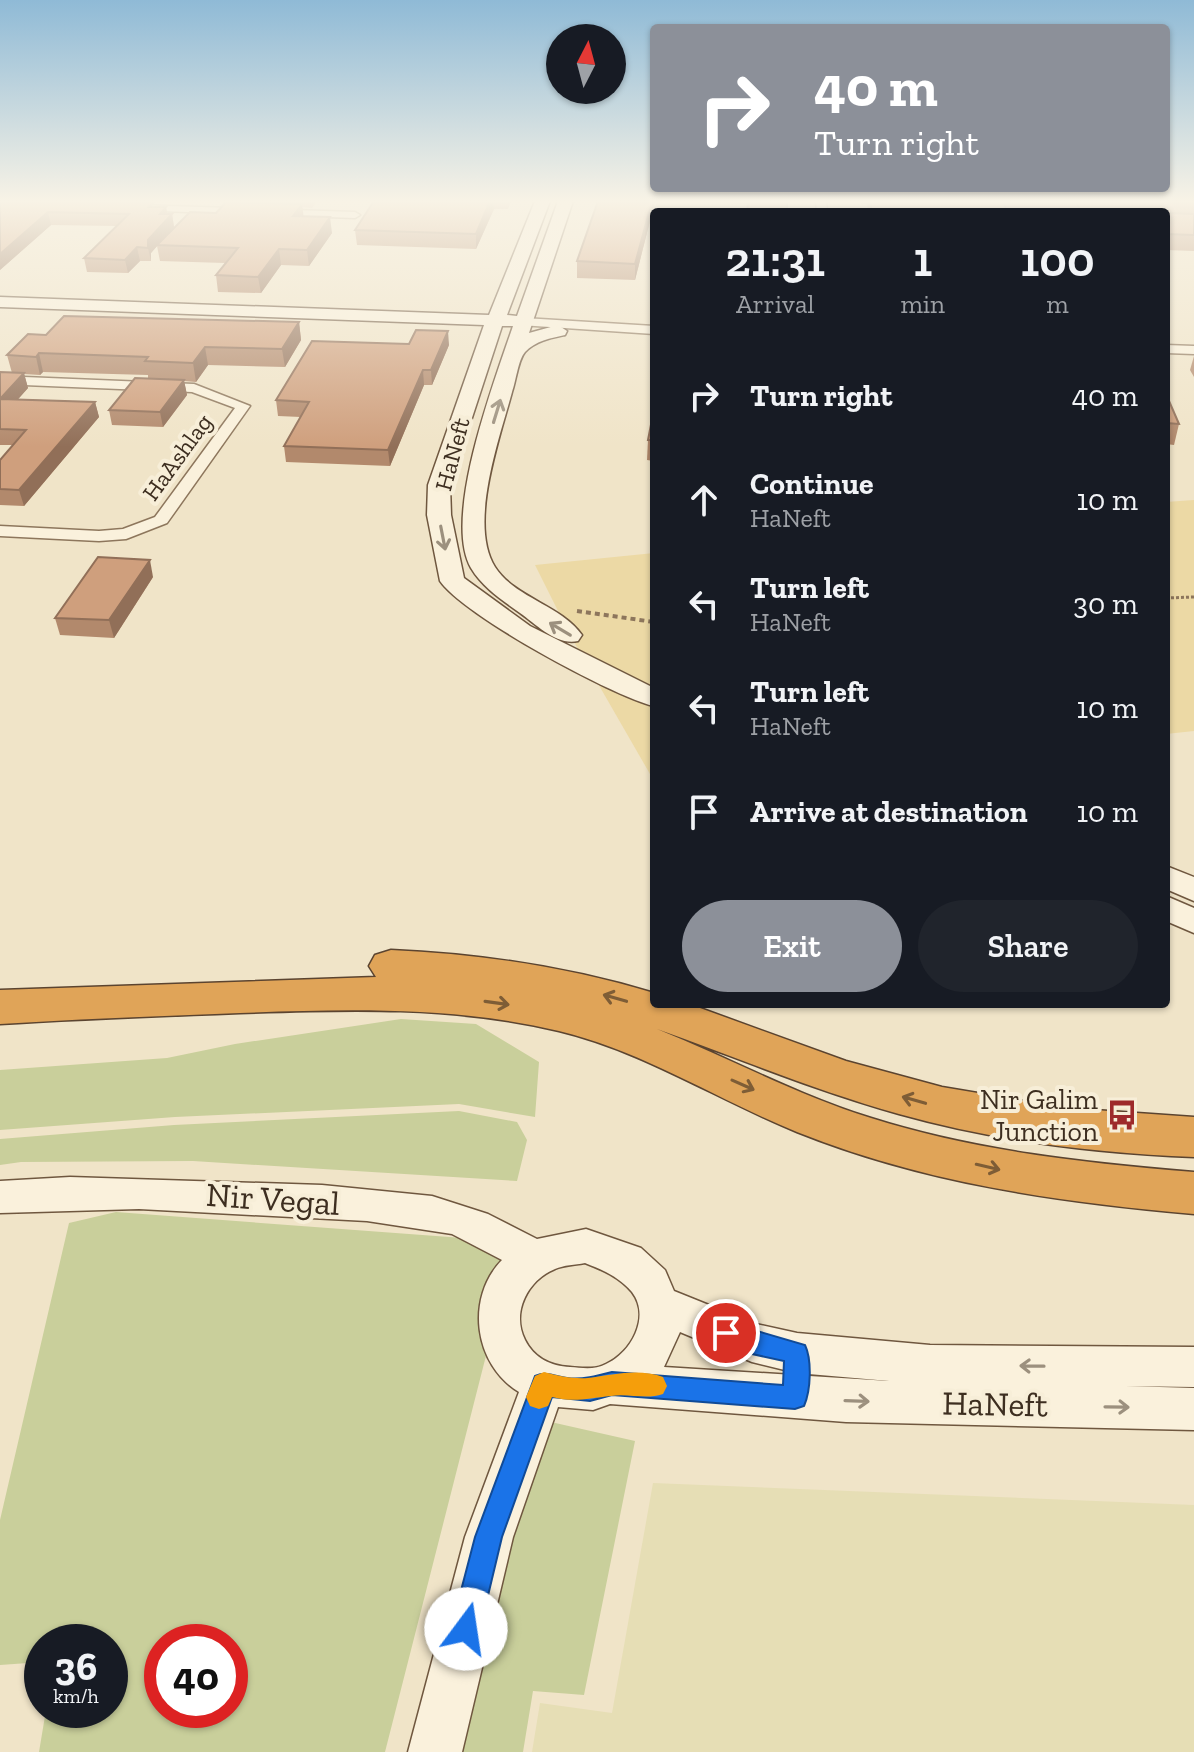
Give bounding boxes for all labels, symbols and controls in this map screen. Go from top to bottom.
north arrow [546,24,626,104]
map controls [546,24,626,104]
text: 40 m [814,53,938,120]
icon: right [682,56,786,160]
text: Turn right [814,121,979,164]
text: 21:31 [725,231,825,288]
text: 1 [913,231,932,288]
text: 100 [1020,231,1095,288]
text: Arrival [736,288,814,320]
text: min [900,288,945,320]
text: m [1046,288,1069,320]
icon: right [682,374,726,418]
text: Turn right [750,378,892,414]
text: 40 m [1072,378,1138,414]
one-way arrow [490,399,505,425]
street label: HaAshlag [136,408,218,506]
street label: HaNeft [428,414,476,494]
text: Continue [750,466,874,502]
icon: ahead [682,478,726,522]
text: 10 m [1076,482,1138,518]
text: HaNeft [750,502,831,534]
one-way arrow [437,525,452,550]
text: Turn left [750,570,869,606]
icon: left [682,582,726,626]
text: 30 m [1073,586,1138,622]
text: HaNeft [750,606,831,638]
one-way arrow [549,621,572,637]
text: Turn left [750,674,869,710]
icon: left [682,686,726,730]
text: 10 m [1076,690,1138,726]
text: HaNeft [750,710,831,742]
icon: arrive [682,790,726,834]
text: Arrive at destination [750,794,1027,830]
text: 10 m [1076,794,1138,830]
button: Exit [682,900,902,992]
button: Share [918,900,1138,992]
one-way arrow [602,990,628,1005]
one-way arrow [484,996,509,1011]
one-way arrow [730,1078,754,1093]
place label: Nir Galim Junction [980,1083,1098,1148]
one-way arrow [901,1092,927,1107]
bus stop icon: Nir Galim Junction [1105,1098,1139,1132]
one-way arrow [975,1160,1001,1175]
street label: Nir Vegal [205,1174,341,1224]
pin [692,1299,760,1367]
icon: arrive [704,1311,748,1355]
one-way arrow [1019,1359,1046,1374]
street label: HaNeft [942,1383,1048,1425]
one-way arrow [843,1394,870,1409]
one-way arrow [1103,1400,1130,1415]
position arrow [424,1587,508,1671]
speed limit sign: 40 [144,1624,248,1728]
text: 36 [55,1642,97,1690]
text: km/h [53,1684,99,1708]

